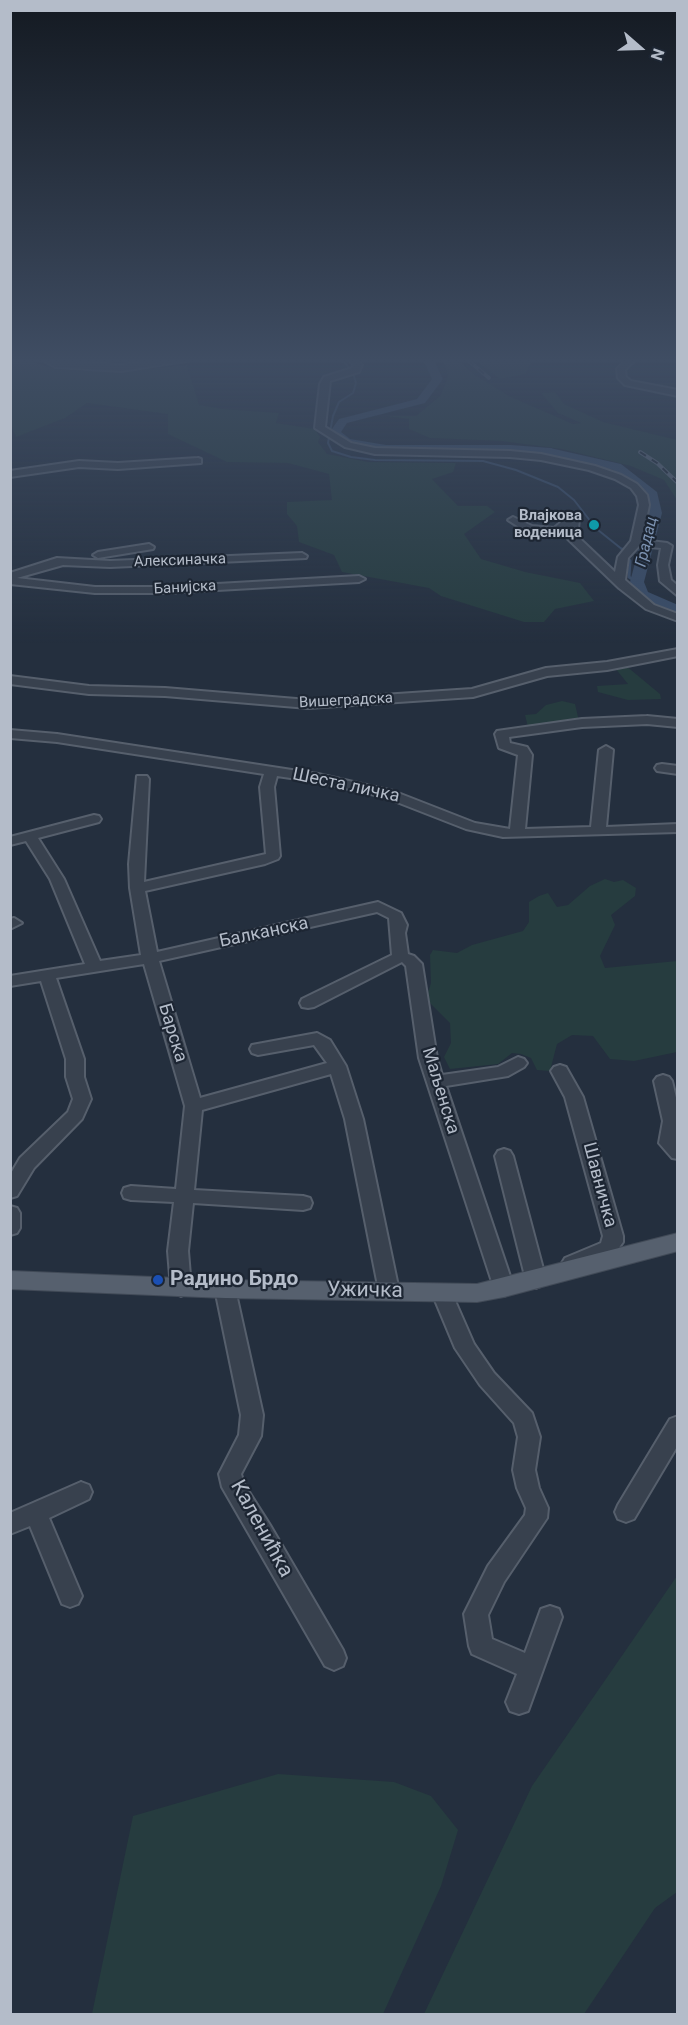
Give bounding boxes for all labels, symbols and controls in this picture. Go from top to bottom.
north arrow [610,18,670,78]
text: N [647,46,668,63]
place label: Влајкова воденица [514,507,582,542]
water label: Градац [632,515,662,569]
marker: Влајкова воденица [587,518,601,532]
street label: Алексиначка [134,550,226,572]
street label: Банијска [153,577,217,599]
street label: Вишеградска [299,690,393,712]
street label: Шеста личка [291,764,401,808]
street label: Балканска [218,913,310,953]
street label: Барска [153,1001,191,1065]
street label: Маљенска [417,1045,463,1137]
street label: Шавничка [577,1140,621,1230]
place label: Радино Брдо [170,1267,298,1293]
marker: Радино Брдо [151,1273,165,1287]
street label: Ужичка [327,1278,403,1304]
street label: Каленићка [224,1476,298,1582]

